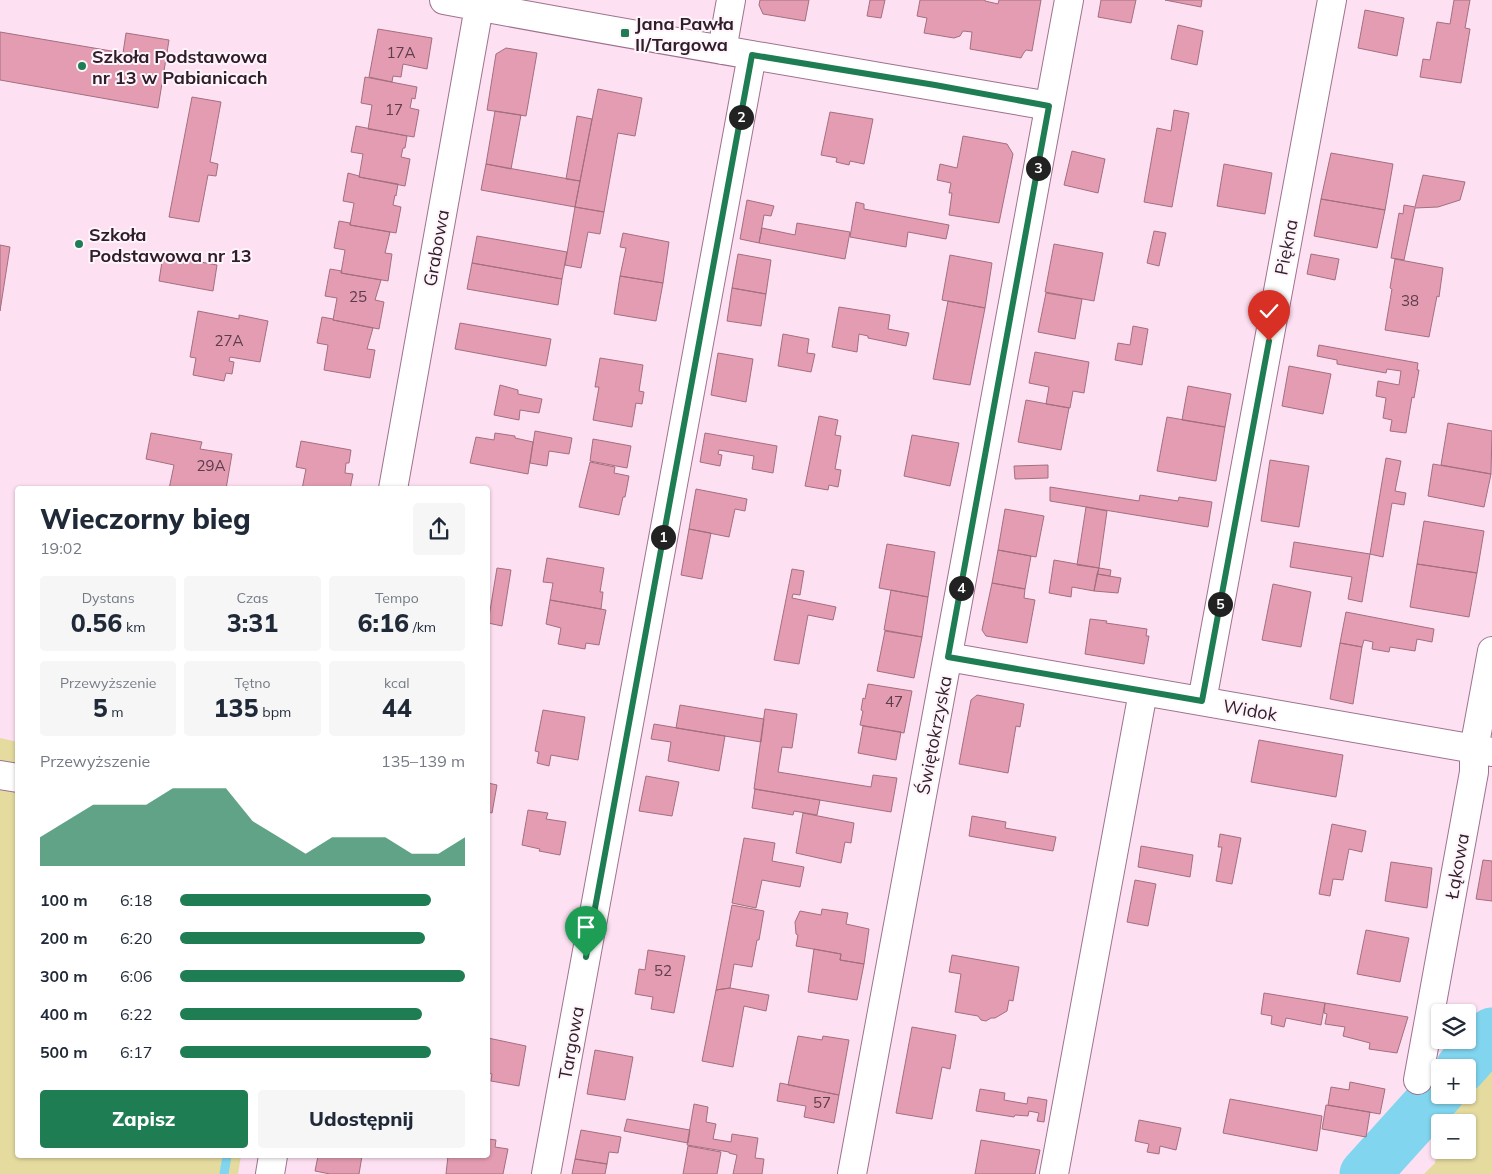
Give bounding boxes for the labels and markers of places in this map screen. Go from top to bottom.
place label: Jana Pawła II/Targowa [635,12,734,56]
marker: Jana Pawła II/Targowa [619,27,631,39]
place label: Szkoła Podstawowa nr 13 w Pabianicach [92,45,268,89]
marker: Szkoła Podstawowa nr 13 w Pabianicach [76,60,88,72]
pin: 2 [728,104,754,130]
pin: 3 [1026,156,1050,180]
place label: Szkoła Podstawowa nr 13 [89,223,252,267]
marker: Szkoła Podstawowa nr 13 [73,238,85,250]
pin [1248,290,1290,341]
pin: 1 [650,524,676,550]
pin: 4 [948,576,974,600]
pin: 5 [1208,592,1232,616]
pin [565,906,607,957]

